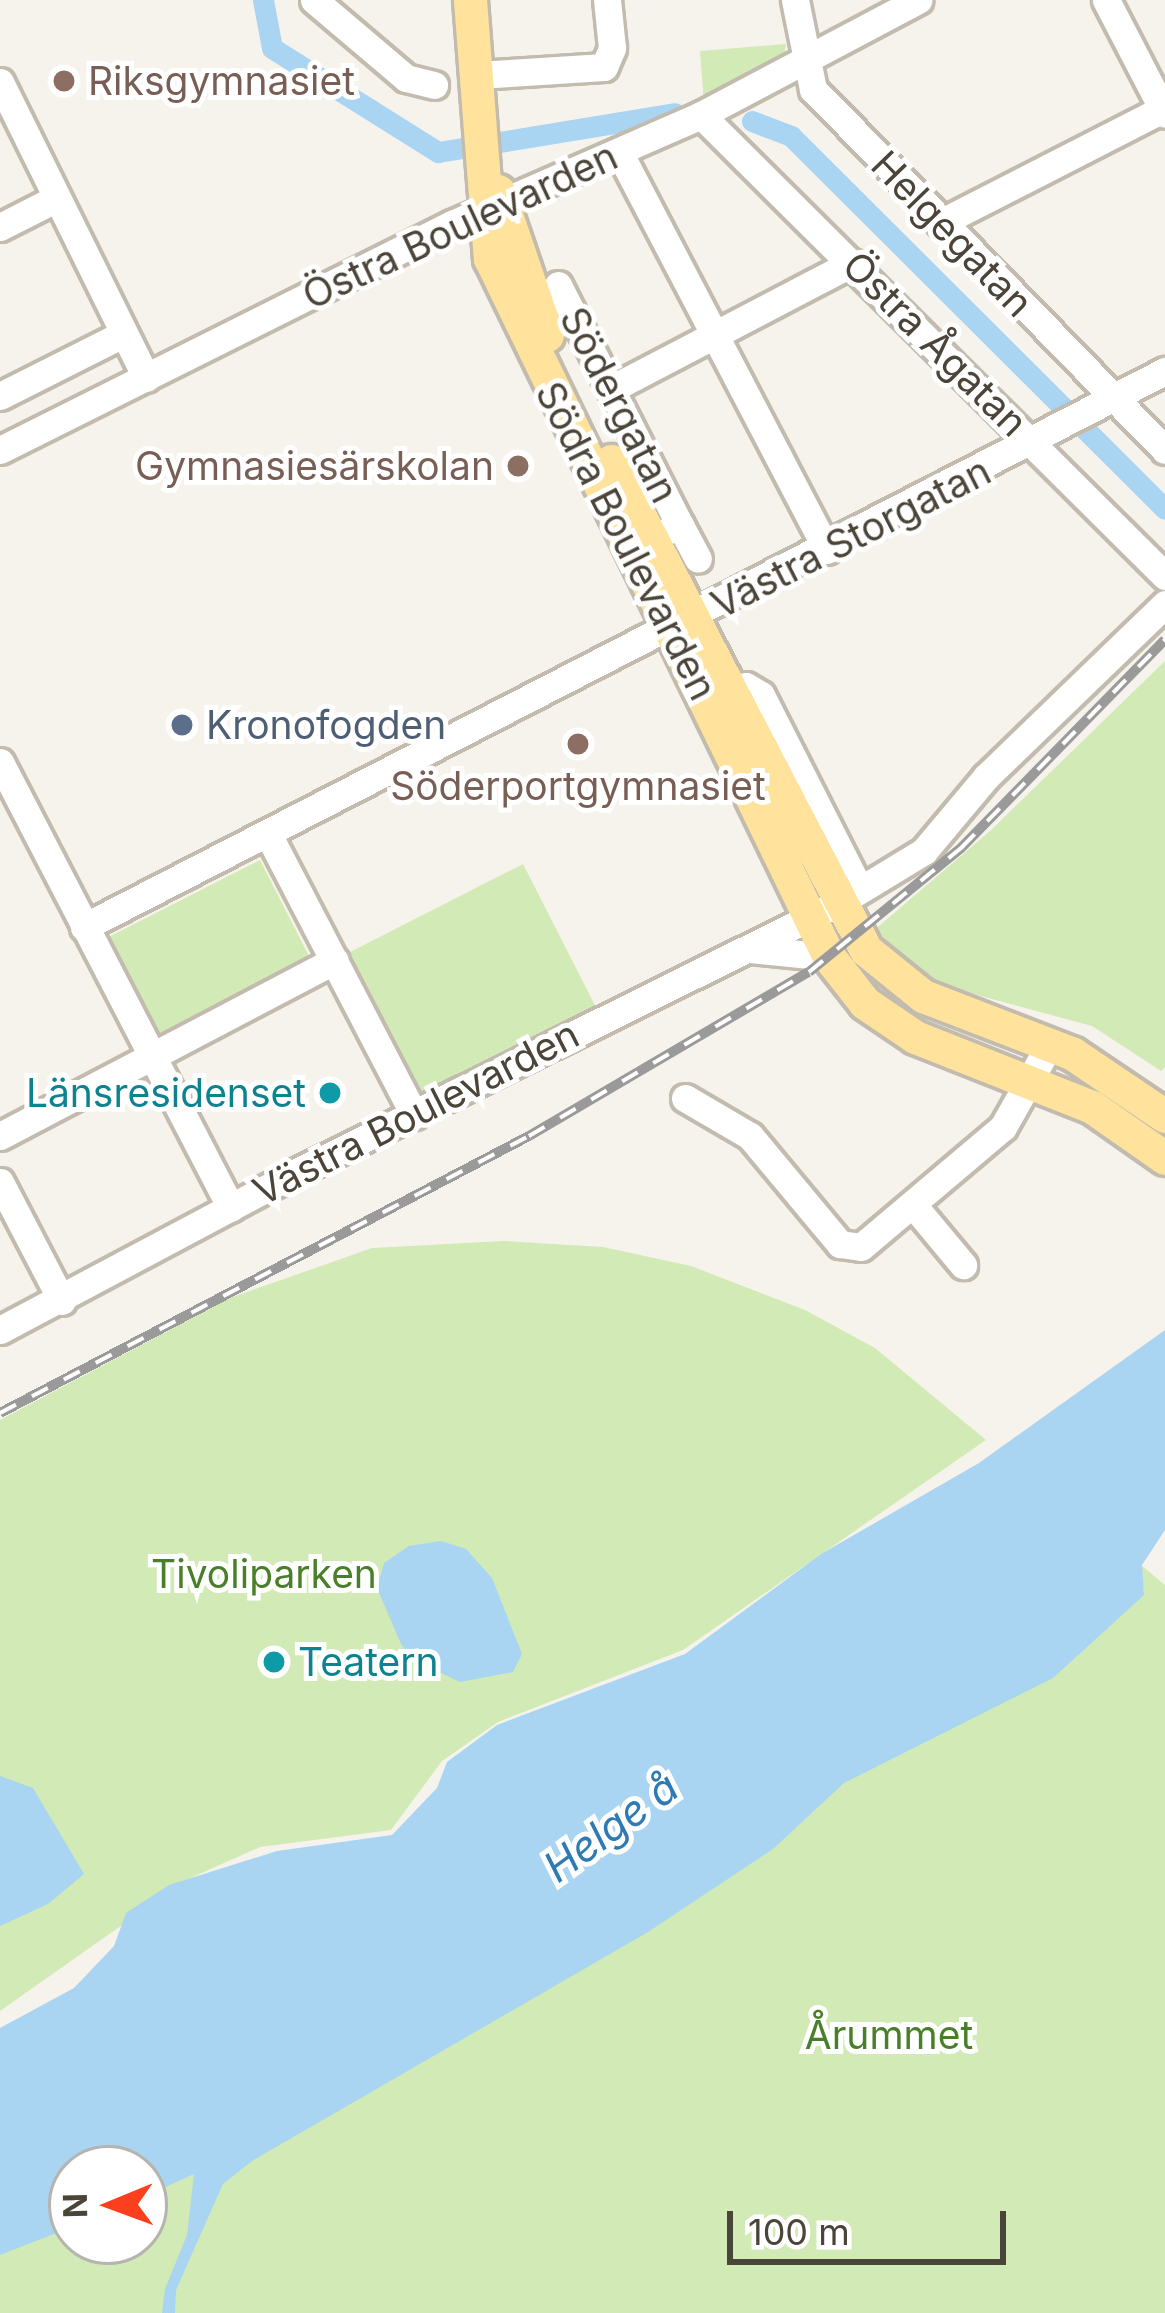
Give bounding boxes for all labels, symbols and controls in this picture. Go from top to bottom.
place label: Riksgymnasiet [88,58,355,104]
marker: Riksgymnasiet [51,68,77,94]
street label: Östra Boulevarden [295,133,625,319]
street label: Helgegatan [862,142,1042,326]
street label: Östra Ågatan [833,242,1037,446]
street label: Södergatan [550,300,688,510]
street label: Södra Boulevarden [526,374,726,708]
place label: Gymnasiesärskolan [135,443,494,489]
street label: Västra Storgatan [704,448,998,628]
marker: Gymnasiesärskolan [505,453,531,479]
place label: Kronofogden [206,702,446,748]
marker: Kronofogden [169,712,195,738]
marker: Söderportgymnasiet [565,731,591,757]
place label: Söderportgymnasiet [390,763,766,809]
street label: Västra Boulevarden [246,1011,586,1215]
place label: Länsresidenset [26,1070,306,1116]
marker: Länsresidenset [317,1080,343,1106]
park label: Tivoliparken [151,1551,377,1597]
place label: Teatern [298,1639,439,1685]
marker: Teatern [261,1649,287,1675]
water label: Helge å [534,1762,688,1892]
park label: Årummet [805,2012,973,2058]
north arrow [48,2145,168,2265]
scale bar [733,2187,1012,2261]
text: N [55,2193,95,2219]
text: 100 m [748,2210,850,2254]

